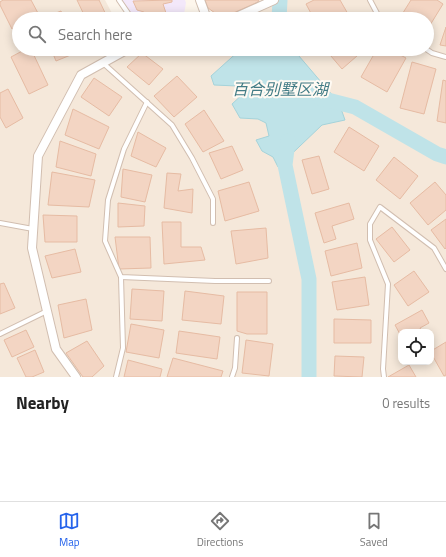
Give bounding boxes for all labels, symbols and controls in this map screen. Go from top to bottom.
search box [12,12,434,56]
icon: search [26,23,48,45]
text: Search here [58,23,132,46]
water label: 百合别墅区湖 [232,77,331,101]
map controls [398,329,434,365]
button: locate [398,329,434,365]
text: Nearby [16,390,69,416]
text: 0 results [382,393,430,413]
tab: Map [58,510,80,550]
tab: Directions [197,510,243,550]
tab: Saved [360,510,388,550]

